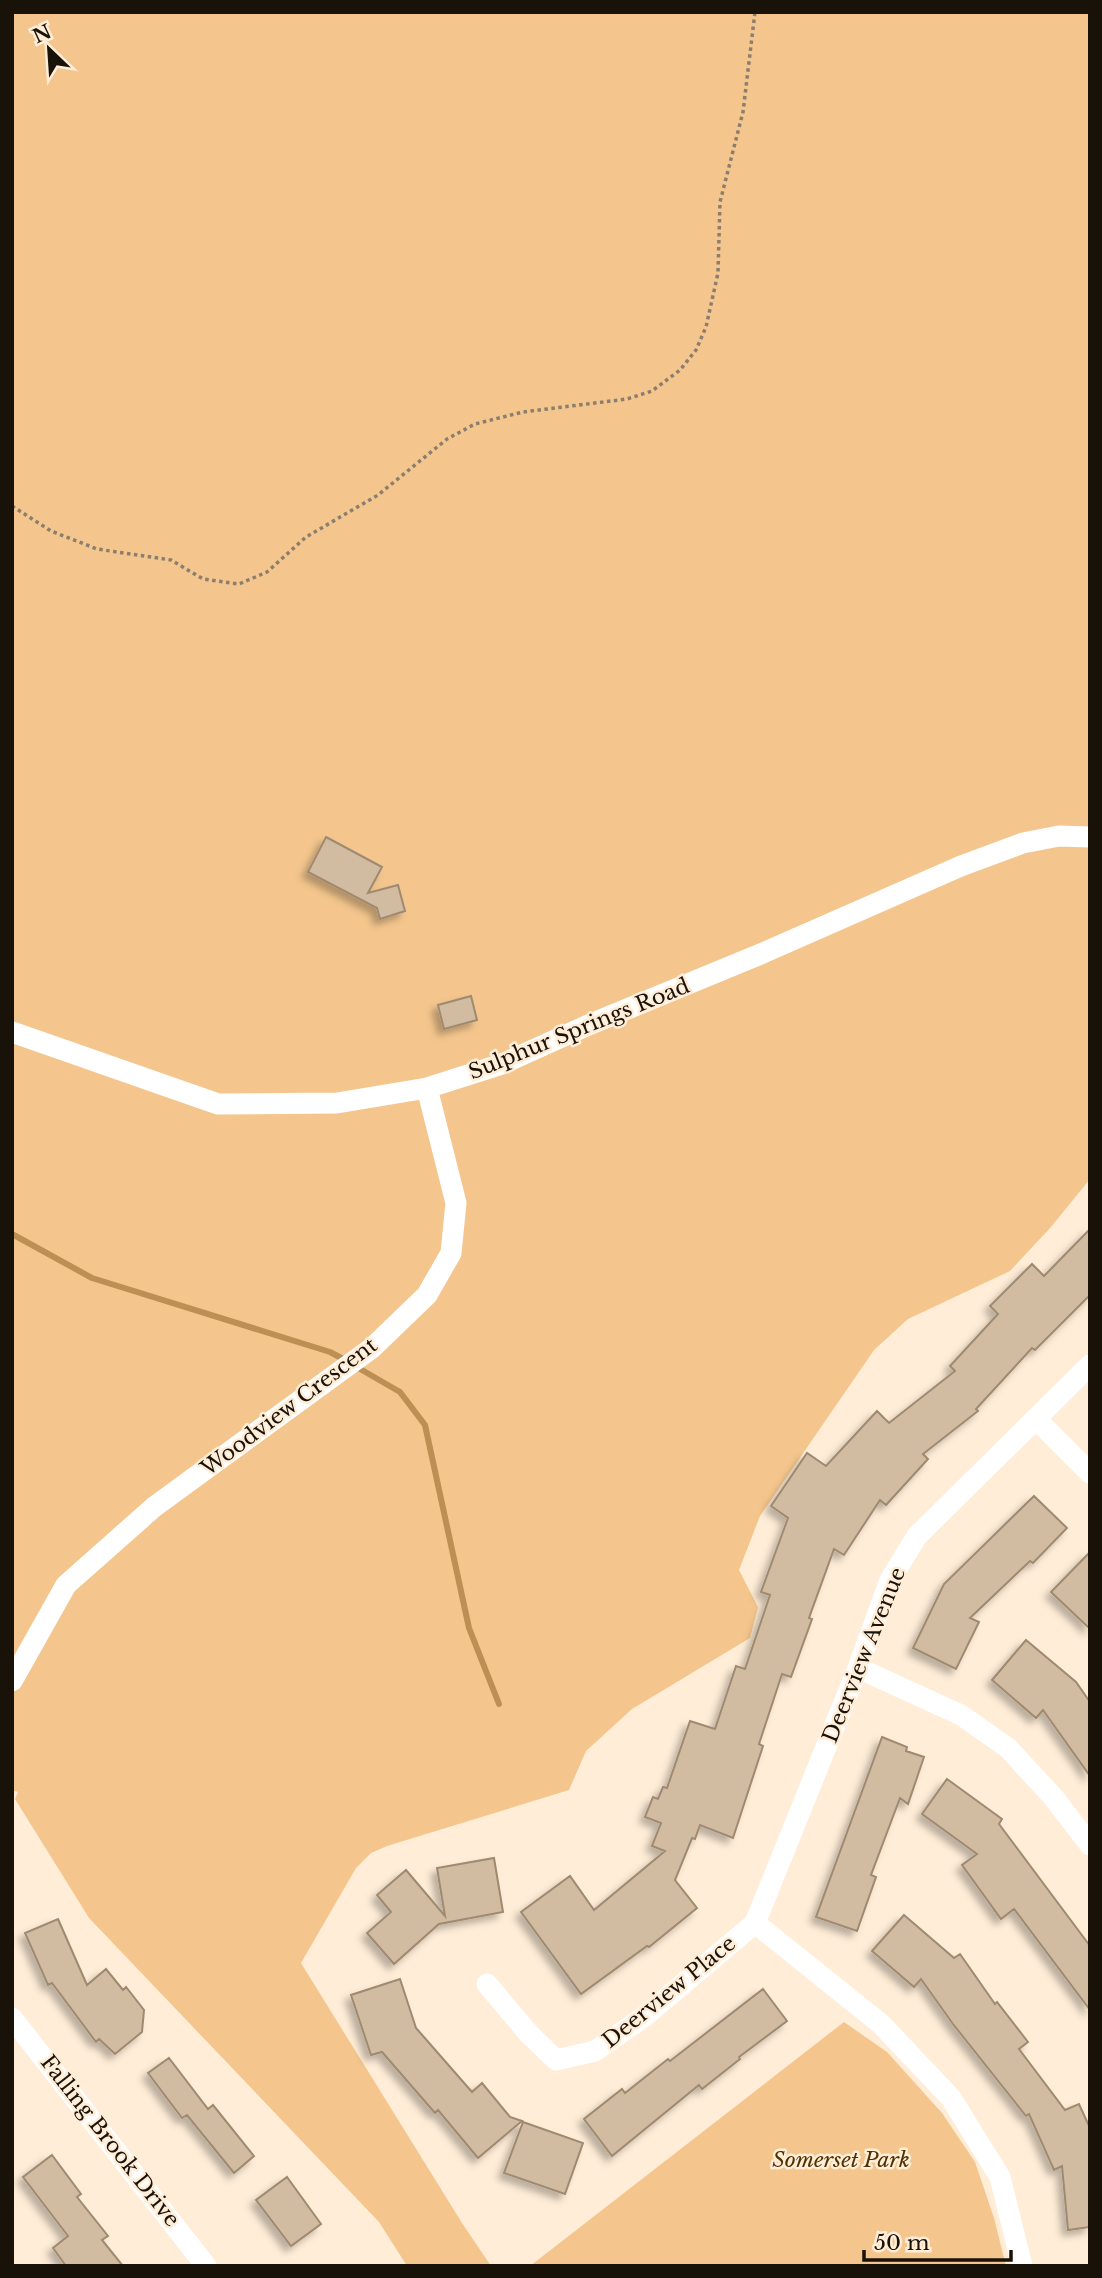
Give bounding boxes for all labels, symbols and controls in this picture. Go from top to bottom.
north arrow [14,14,84,84]
text: N [29,20,55,48]
street label: Sulphur Springs Road [465,973,693,1085]
street label: Woodview Crescent [195,1332,382,1482]
street label: Deerview Avenue [817,1564,911,1746]
street label: Deerview Place [597,1930,741,2054]
street label: Falling Brook Drive [35,2050,185,2232]
park label: Somerset Park [772,2147,910,2173]
scale bar [864,2218,1011,2262]
text: 50 m [874,2230,930,2256]

